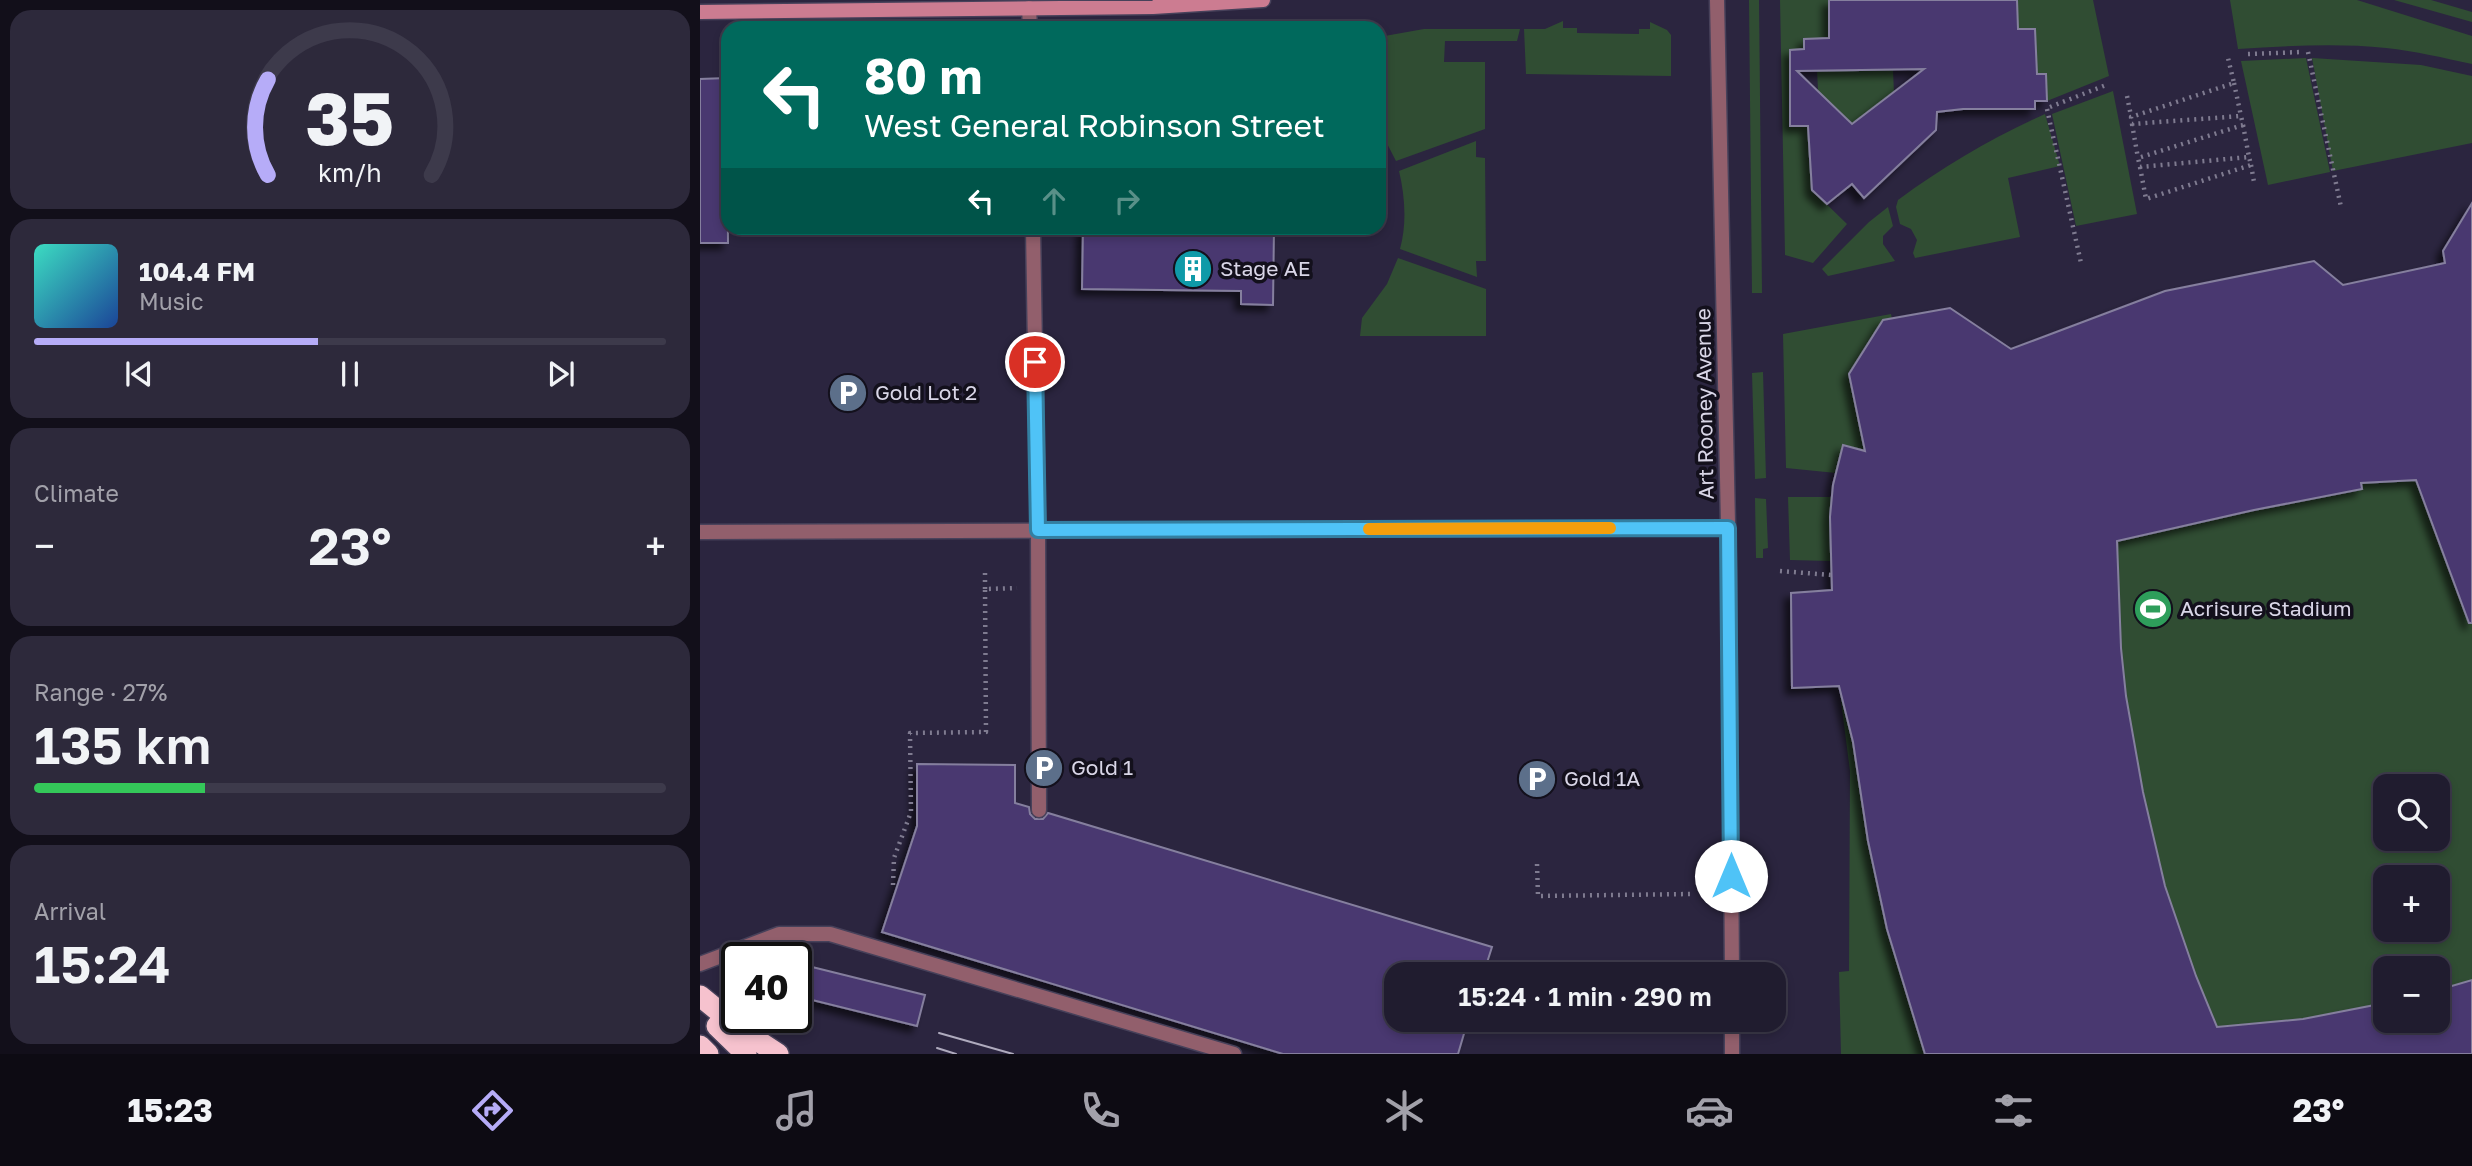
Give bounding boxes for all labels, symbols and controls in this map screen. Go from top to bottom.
text: 80 m [864,46,982,105]
icon: left [749,49,840,140]
text: 35 [306,75,394,162]
text: West General Robinson Street [864,106,1325,144]
text: km/h [318,157,382,188]
icon: left [962,182,1000,220]
icon: ahead [1035,182,1073,220]
icon: right [1108,182,1146,220]
building icon: Stage AE [1172,248,1214,290]
place label: Stage AE [1220,255,1311,281]
text: 104.4 FM [139,256,255,287]
text: Music [139,287,204,315]
street label: Art Rooney Avenue [1689,308,1719,500]
pin [1005,332,1065,392]
icon: arrive [1016,343,1054,381]
icon: previous [120,355,158,393]
icon: pause [331,355,369,393]
icon: next [542,355,580,393]
parking icon: Gold Lot 2 [827,372,869,414]
place label: Gold Lot 2 [875,379,977,405]
text: Climate [34,479,119,507]
text: 23° [309,514,391,576]
text: − [34,523,55,568]
text: + [645,523,666,568]
sports icon: Acrisure Stadium [2132,588,2174,630]
place label: Acrisure Stadium [2180,595,2352,621]
text: Range · 27% [34,678,167,706]
text: 135 km [34,713,211,775]
parking icon: Gold 1 [1023,747,1065,789]
place label: Gold 1 [1071,754,1133,780]
parking icon: Gold 1A [1516,758,1558,800]
place label: Gold 1A [1564,765,1640,791]
map controls [2373,774,2450,1033]
button: search [2373,774,2450,851]
position arrow [1694,839,1768,913]
button: + [2373,865,2450,942]
text: Arrival [34,897,106,925]
text: 15:24 [34,932,171,994]
speed limit sign: 40 [721,942,812,1033]
button: − [2373,956,2450,1033]
text: 15:24 · 1 min · 290 m [1458,981,1712,1012]
icon: directions [468,1086,517,1135]
icon: music [772,1086,821,1135]
icon: phone [1076,1086,1125,1135]
icon: climate [1380,1086,1429,1135]
icon: car [1685,1086,1734,1135]
icon: filters [1989,1086,2038,1135]
text: 15:23 [128,1091,213,1129]
text: 23° [2293,1091,2344,1129]

